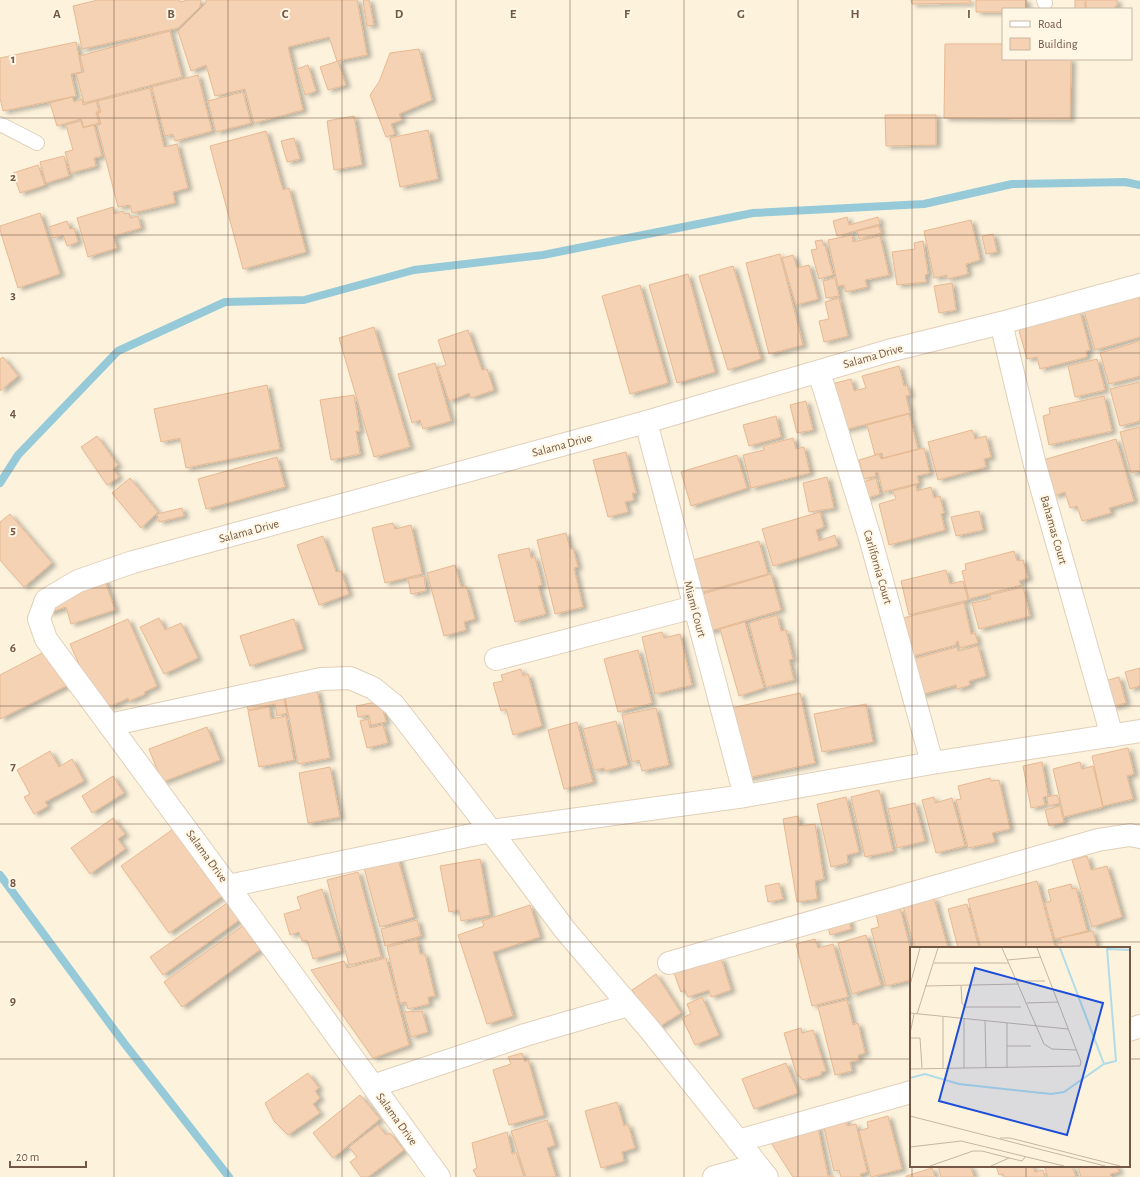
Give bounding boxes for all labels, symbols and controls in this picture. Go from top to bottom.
text: A [53,8,61,21]
text: B [167,8,175,21]
text: C [282,8,289,21]
text: D [395,8,404,21]
text: E [510,8,517,21]
text: F [624,8,631,21]
text: G [737,8,745,21]
text: H [850,8,860,21]
text: I [967,8,971,21]
legend [1002,8,1132,60]
text: Road [1038,18,1062,30]
text: Building [1038,38,1078,50]
text: 1 [11,53,15,66]
text: 2 [10,171,16,184]
text: 3 [10,289,16,302]
street label: Salama Drive [842,342,904,370]
text: 4 [10,407,17,420]
street label: Salama Drive [531,431,593,459]
street label: Bahamas Court [1038,494,1070,566]
street label: Salama Drive [218,517,280,545]
text: 5 [10,524,16,537]
street label: Carlifornia Court [862,528,894,606]
street label: Miami Court [682,579,708,639]
text: 6 [10,642,16,655]
text: 7 [10,760,16,773]
street label: Salama Drive [184,828,230,884]
text: 8 [10,877,16,890]
inset map [910,947,1130,1167]
text: 9 [10,995,16,1008]
street label: Salama Drive [374,1091,420,1147]
scale bar [10,1143,86,1169]
text: 20 m [16,1151,39,1163]

